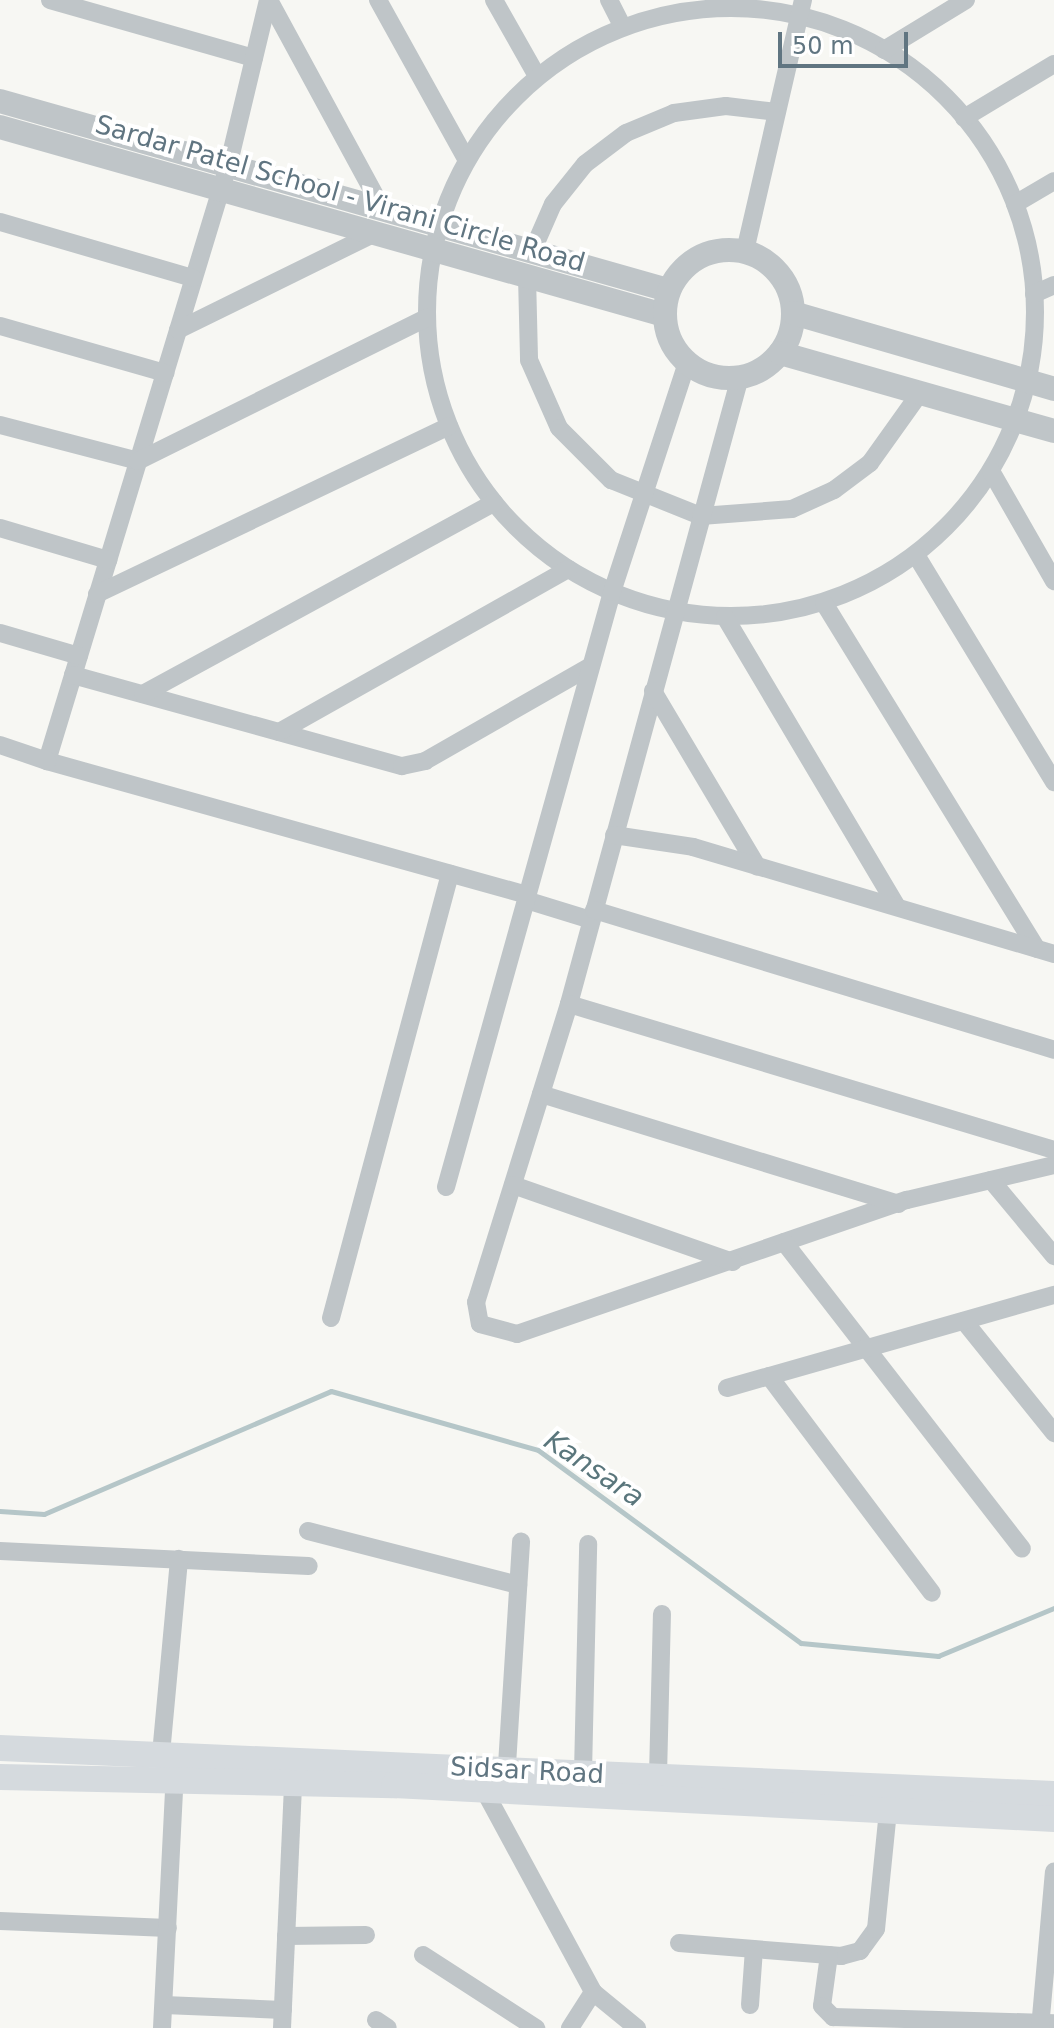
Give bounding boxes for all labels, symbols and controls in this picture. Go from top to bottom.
scale bar [782,16,912,66]
text: 50 m [792,32,854,60]
street label: Sardar Patel School - Virani Circle Road [92,109,588,279]
water label: Kansara [538,1424,650,1514]
street label: Sidsar Road [449,1751,605,1791]

